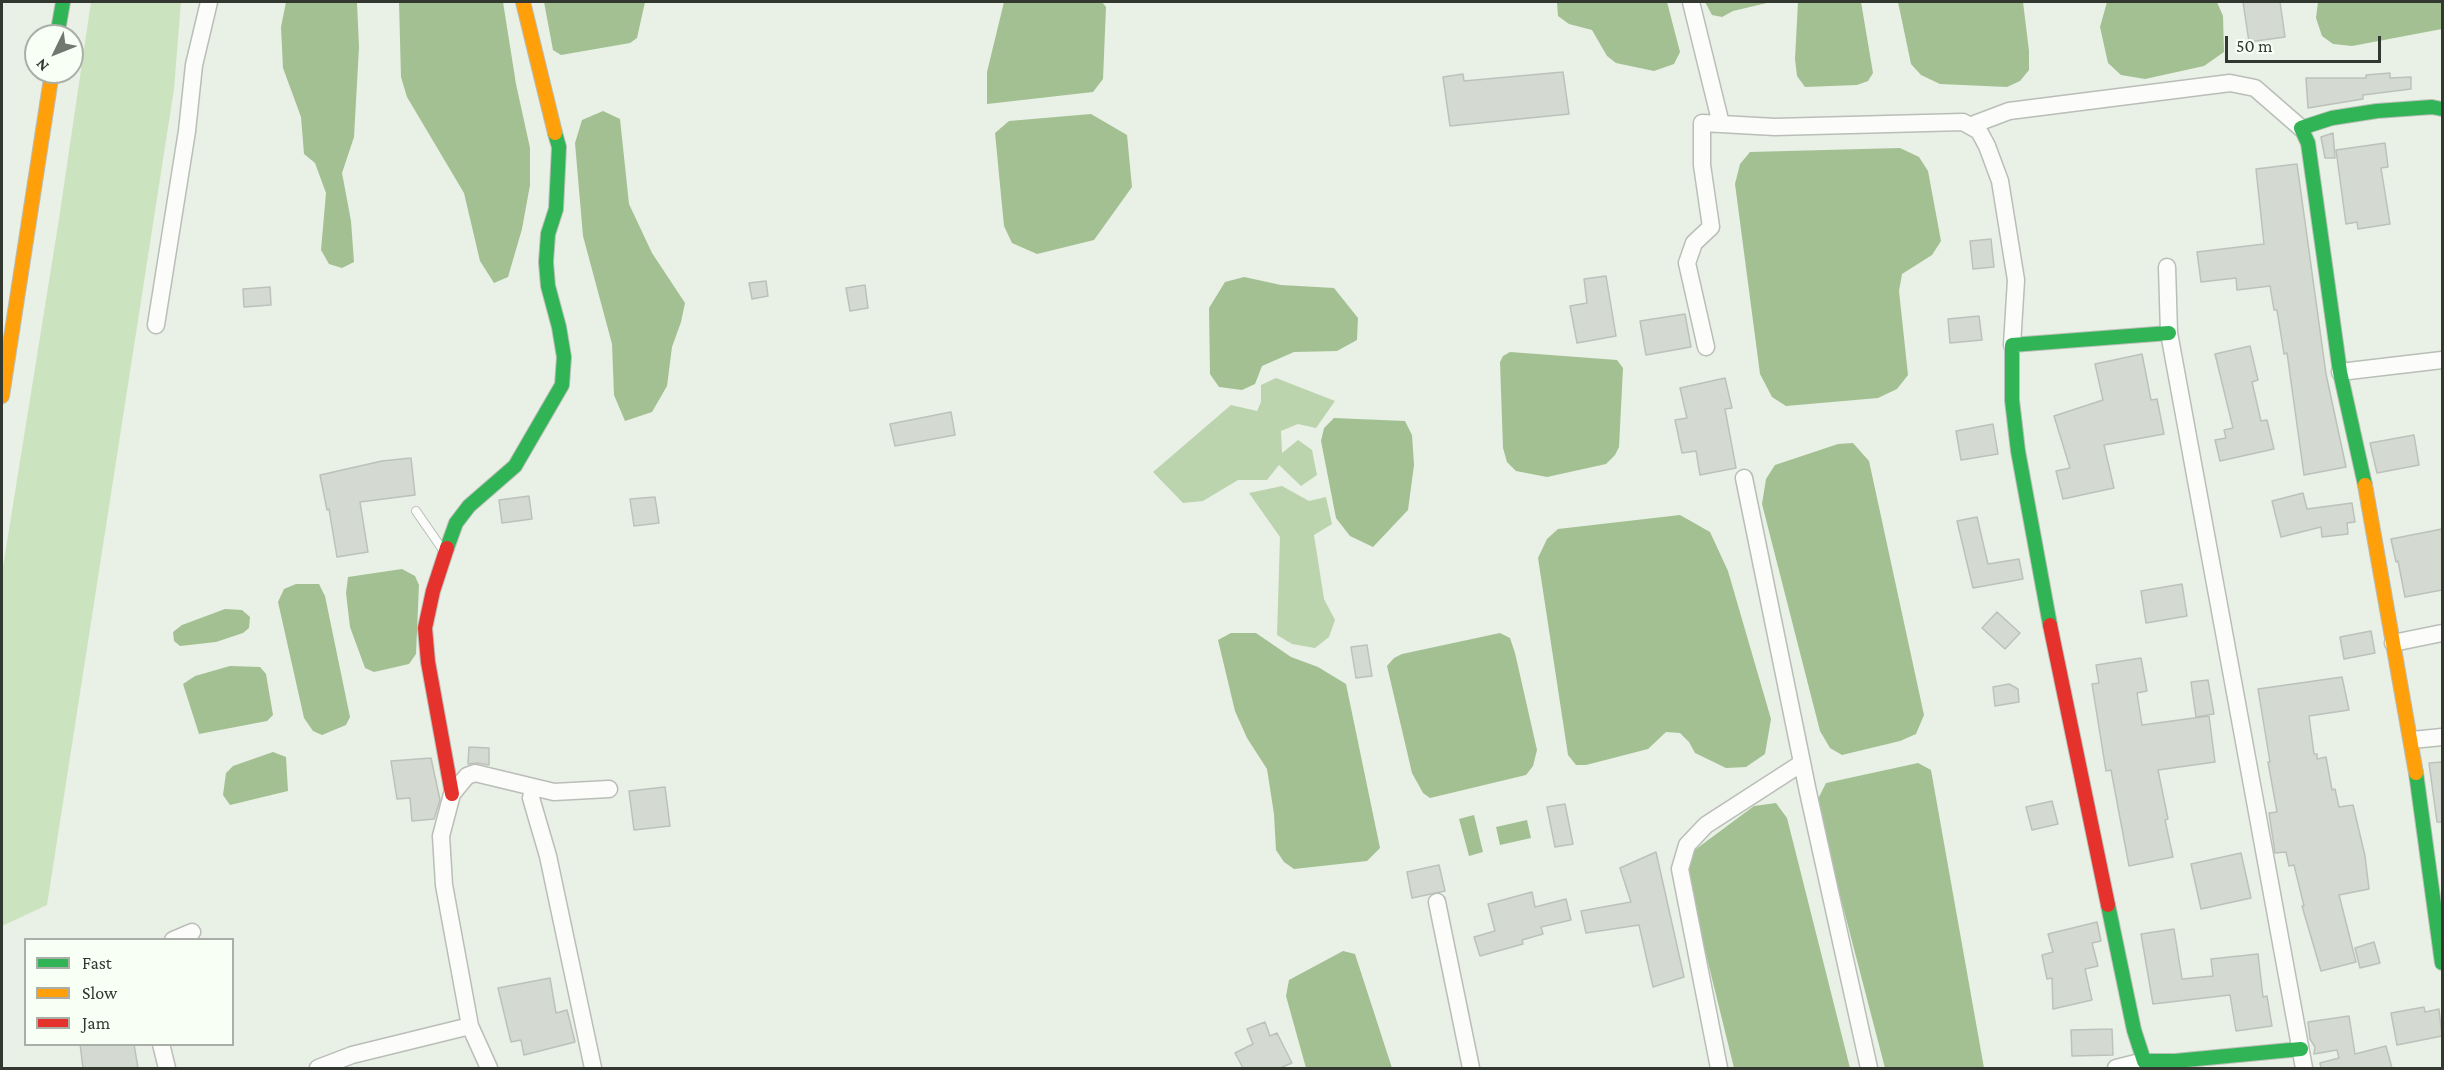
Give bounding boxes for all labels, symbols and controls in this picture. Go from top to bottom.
north arrow [24,24,84,84]
scale bar [2228,24,2384,62]
text: 50 m [2236,36,2273,56]
text: N [32,55,52,75]
legend [24,938,234,1046]
text: Fast [82,953,112,973]
text: Slow [82,983,117,1003]
text: Jam [82,1013,110,1033]

